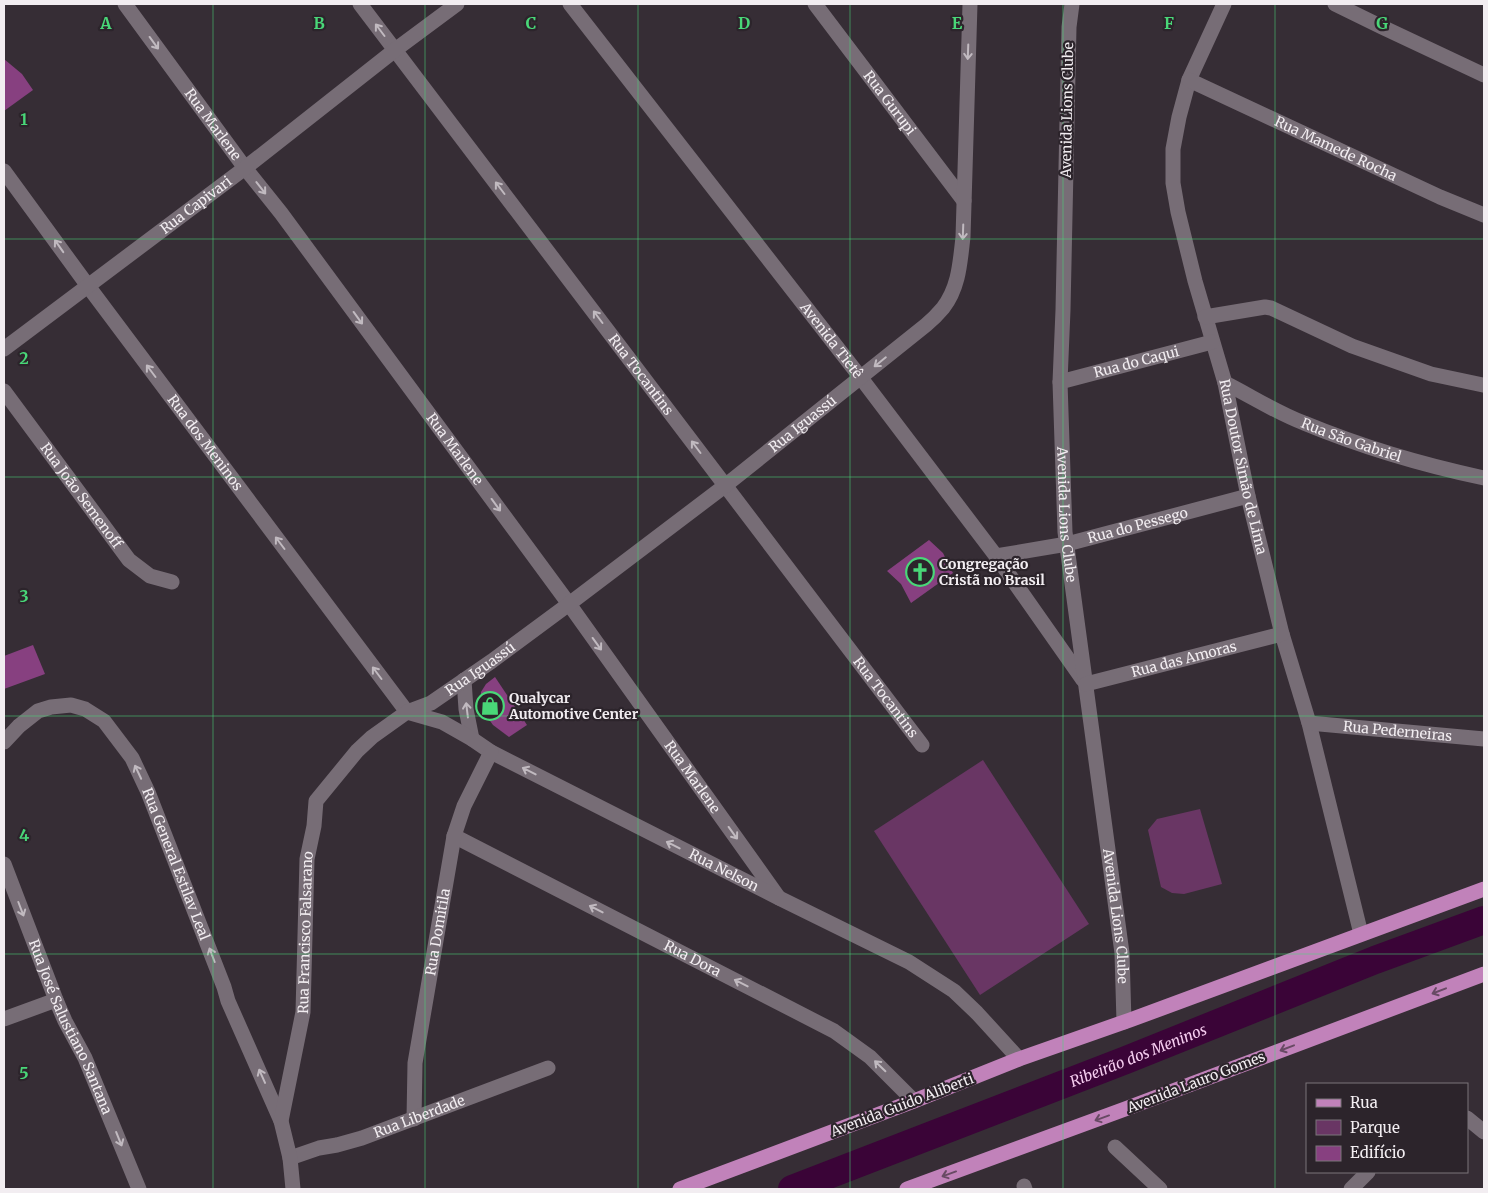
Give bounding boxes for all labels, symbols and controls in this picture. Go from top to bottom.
text: A [99,13,112,33]
text: B [313,13,325,33]
text: C [526,13,536,33]
text: D [738,13,750,33]
text: E [952,13,963,33]
text: F [1164,13,1174,33]
text: G [1376,13,1388,33]
one-way arrow [375,24,386,37]
one-way arrow [149,36,159,50]
street label: Avenida Lions Clube [1057,42,1077,179]
one-way arrow [964,44,973,60]
street label: Rua Gurupi [860,67,920,139]
street label: Rua Marlene [181,85,245,164]
text: 1 [20,109,28,129]
street label: Rua Mamede Rocha [1272,112,1400,185]
street label: Rua Capivari [157,172,236,238]
one-way arrow [255,181,266,194]
one-way arrow [494,182,505,195]
one-way arrow [958,224,968,240]
one-way arrow [54,240,65,253]
street label: Avenida Tietê [796,298,867,382]
one-way arrow [593,310,603,324]
one-way arrow [353,311,363,325]
street label: Rua Tocantins [605,330,678,419]
street label: Rua do Caqui [1092,342,1181,382]
text: 2 [19,348,29,368]
one-way arrow [874,357,887,368]
one-way arrow [146,364,156,378]
street label: Rua Doutor Simão de Lima [1215,377,1271,557]
street label: Rua dos Meninos [163,391,247,494]
street label: Rua Iguassú [765,391,840,456]
street label: Rua Marlene [422,410,487,489]
street label: Rua São Gabriel [1299,414,1404,466]
street label: Rua João Semenoff [36,439,127,552]
one-way arrow [691,440,701,454]
street label: Avenida Lions Clube [1053,445,1081,583]
one-way arrow [490,498,501,511]
street label: Rua do Pessego [1085,503,1190,547]
one-way arrow [275,536,285,550]
place label: Congregação Cristã no Brasil [939,555,1045,589]
church icon: Congregação Cristã no Brasil [905,557,935,587]
text: 3 [19,586,29,606]
one-way arrow [592,637,602,651]
street label: Rua das Amoras [1129,637,1239,681]
street label: Rua Iguassú [442,638,519,700]
street label: Rua Tocantins [849,653,922,741]
one-way arrow [372,667,383,680]
place label: Qualycar Automotive Center [508,689,639,723]
shop icon: Qualycar Automotive Center [475,691,505,721]
one-way arrow [462,702,472,718]
street label: Rua Pederneiras [1342,717,1453,745]
street label: Rua Marlene [661,737,724,817]
one-way arrow [133,765,143,780]
one-way arrow [521,766,536,776]
street label: Rua General Estilav Leal [138,785,214,943]
text: 4 [19,825,29,845]
one-way arrow [728,826,738,840]
one-way arrow [666,840,681,850]
street label: Rua Nelson [686,845,762,895]
street label: Avenida Lions Clube [1099,847,1132,984]
street label: Rua Francisco Falsarano [294,849,317,1014]
street label: Rua Domitila [421,886,454,977]
one-way arrow [17,901,26,917]
one-way arrow [589,904,604,913]
street label: Rua Dora [661,936,724,981]
street label: Rua José Salustiano Santana [25,937,116,1117]
one-way arrow [207,948,216,963]
one-way arrow [734,978,749,987]
one-way arrow [1431,987,1447,996]
water label: Ribeirão dos Meninos [1067,1019,1209,1090]
one-way arrow [1279,1044,1295,1053]
street label: Avenida Lauro Gomes [1123,1047,1268,1117]
one-way arrow [874,1060,886,1072]
text: 5 [19,1063,29,1083]
one-way arrow [256,1069,266,1084]
street label: Avenida Guido Aliberti [827,1069,977,1141]
legend [1306,1083,1468,1173]
street label: Rua Liberdade [371,1091,467,1142]
text: Rua [1350,1093,1378,1112]
one-way arrow [1095,1114,1110,1123]
text: Parque [1350,1118,1400,1137]
one-way arrow [114,1131,124,1146]
text: Edifício [1350,1143,1406,1162]
one-way arrow [942,1170,957,1179]

